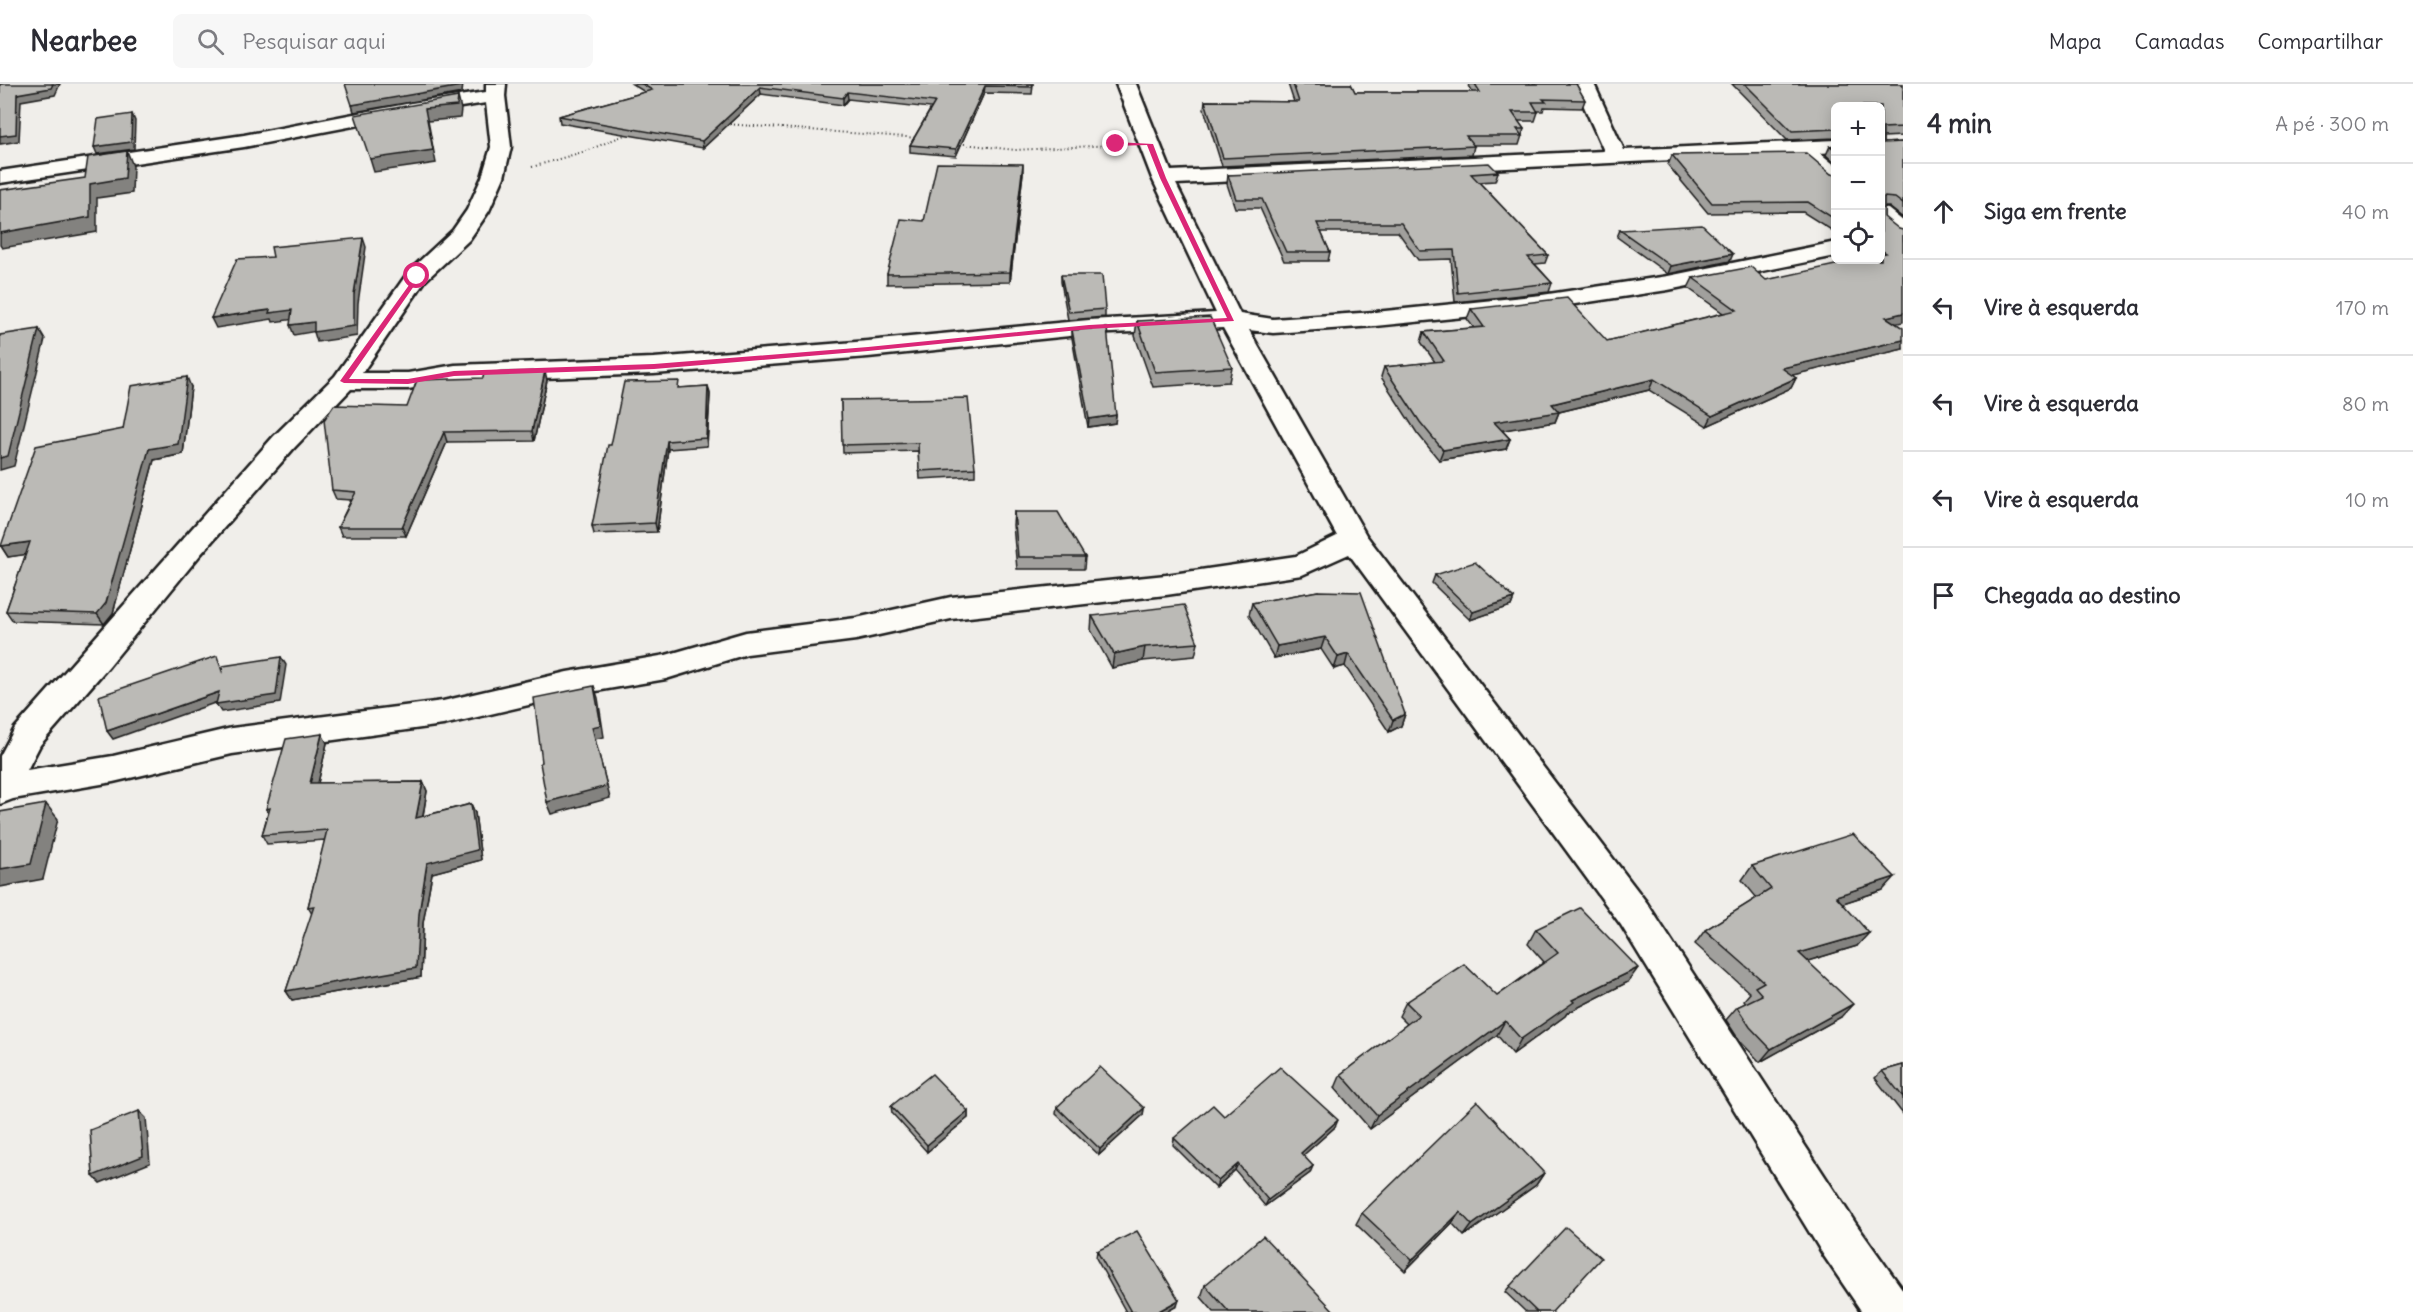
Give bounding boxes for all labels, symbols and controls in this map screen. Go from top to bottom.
search box [173,14,593,68]
text: Nearbee [30,23,137,59]
icon: search [194,25,227,58]
text: Pesquisar aqui [242,27,386,55]
text: Mapa [2049,28,2102,55]
text: Camadas [2135,28,2224,55]
text: Compartilhar [2257,28,2383,55]
map controls [1831,102,1885,264]
button: + [1831,102,1885,156]
text: 4 min [1927,107,1992,140]
text: A pé · 300 m [2275,111,2389,136]
route end [1102,130,1128,156]
button: − [1831,156,1885,210]
icon: ahead [1927,195,1960,228]
text: Siga em frente [1984,197,2127,225]
text: 40 m [2342,199,2389,224]
button: locate [1831,210,1885,264]
route start [403,262,429,288]
icon: left [1927,291,1960,324]
text: Vire à esquerda [1984,293,2139,321]
text: 170 m [2336,295,2389,320]
icon: left [1927,387,1960,420]
text: Vire à esquerda [1984,389,2139,417]
text: 80 m [2342,391,2389,416]
icon: left [1927,483,1960,516]
text: Vire à esquerda [1984,485,2139,513]
text: 10 m [2346,487,2389,512]
icon: arrive [1927,579,1960,612]
text: Chegada ao destino [1984,581,2181,609]

